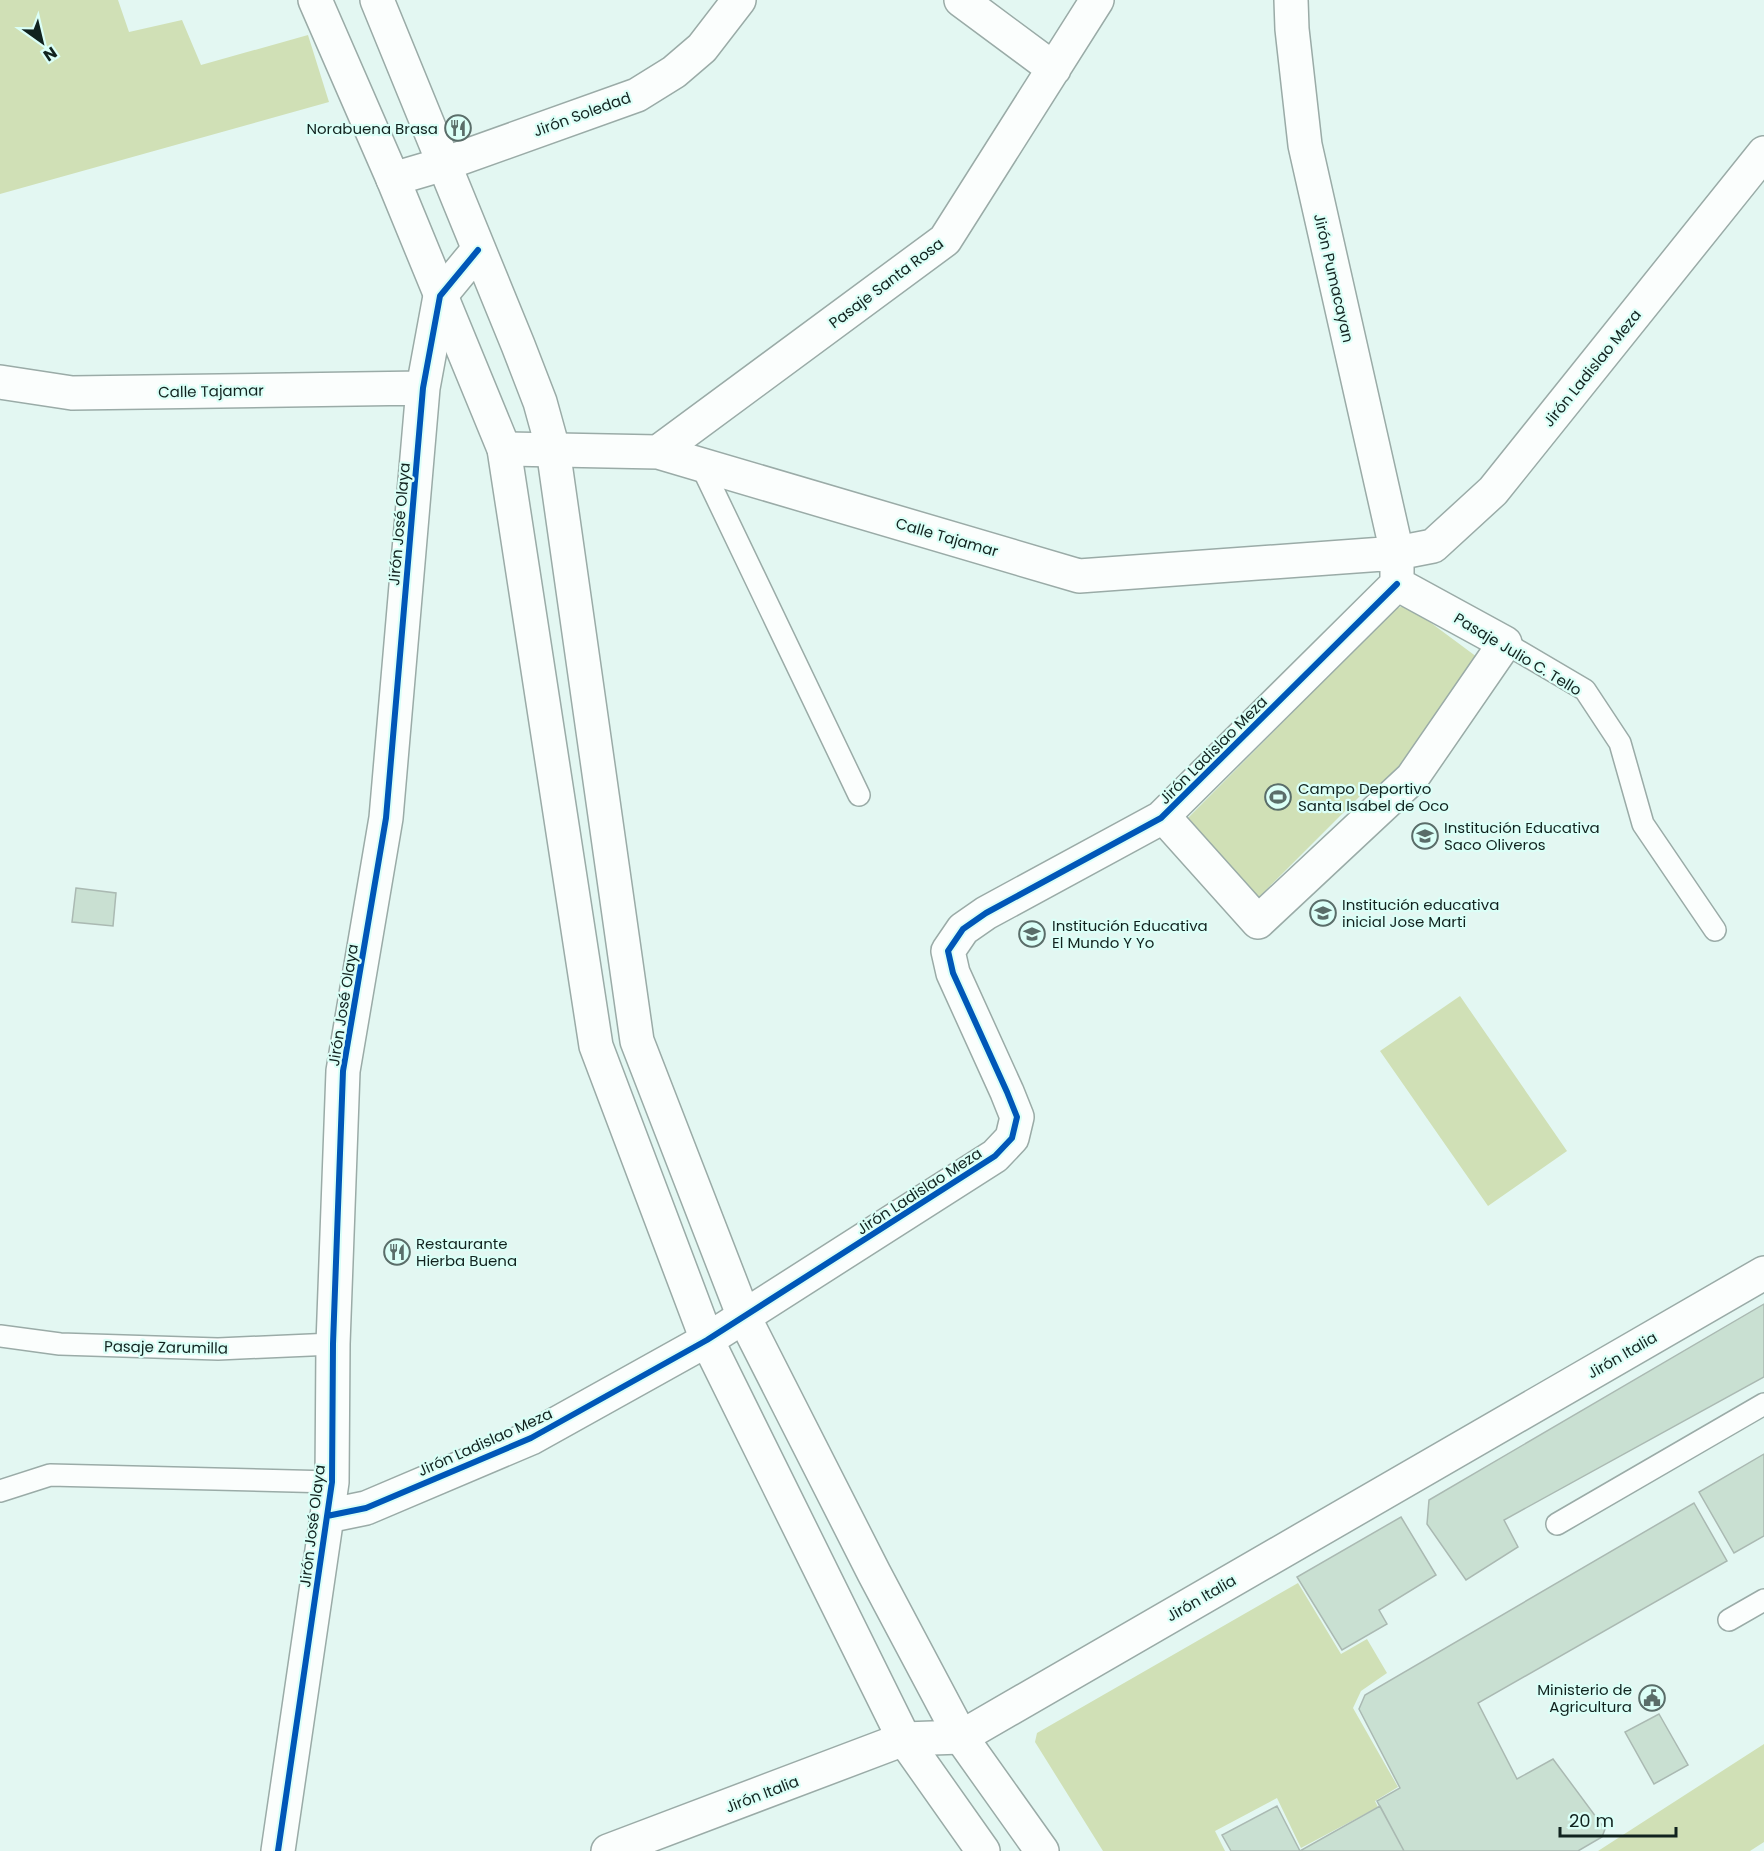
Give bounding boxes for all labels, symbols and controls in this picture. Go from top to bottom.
north arrow [12,12,72,72]
text: N [39,41,62,67]
street label: Jirón Soledad [530,87,634,141]
restaurant icon: Norabuena Brasa [443,113,473,143]
place label: Norabuena Brasa [306,118,438,139]
street label: Jirón Pumacayan [1309,211,1359,345]
street label: Pasaje Santa Rosa [824,233,948,333]
street label: Jirón Ladislao Meza [1538,305,1646,431]
street label: Calle Tajamar [158,380,264,402]
street label: Jirón José Olaya [383,462,415,586]
street label: Calle Tajamar [893,512,1001,562]
street label: Pasaje Julio C. Tello [1450,608,1586,700]
street label: Jirón Ladislao Meza [1154,691,1272,809]
place label: Campo Deportivo Santa Isabel de Oco [1298,778,1449,816]
sports icon: Campo Deportivo Santa Isabel de Oco [1263,782,1293,812]
place label: Institución Educativa Saco Oliveros [1444,817,1600,855]
school or university icon: Institución Educativa Saco Oliveros [1410,821,1440,851]
place label: Institución educativa inicial Jose Marti [1342,894,1499,932]
school or university icon: Institución educativa inicial Jose Marti [1308,898,1338,928]
place label: Institución Educativa El Mundo Y Yo [1052,915,1208,953]
school or university icon: Institución Educativa El Mundo Y Yo [1017,919,1047,949]
street label: Jirón José Olaya [323,942,363,1068]
street label: Jirón Ladislao Meza [852,1143,986,1239]
place label: Restaurante Hierba Buena [416,1233,517,1271]
restaurant icon: Restaurante Hierba Buena [382,1237,412,1267]
street label: Jirón Italia [1583,1327,1661,1383]
street label: Pasaje Zarumilla [104,1335,228,1359]
street label: Jirón Ladislao Meza [414,1403,556,1481]
street label: Jirón José Olaya [294,1464,330,1588]
street label: Jirón Italia [1162,1570,1240,1626]
place label: Ministerio de Agricultura [1537,1679,1632,1717]
public building icon: Ministerio de Agricultura [1637,1683,1667,1713]
street label: Jirón Italia [722,1770,802,1818]
scale bar [1560,1800,1676,1838]
text: 20 m [1569,1808,1614,1833]

